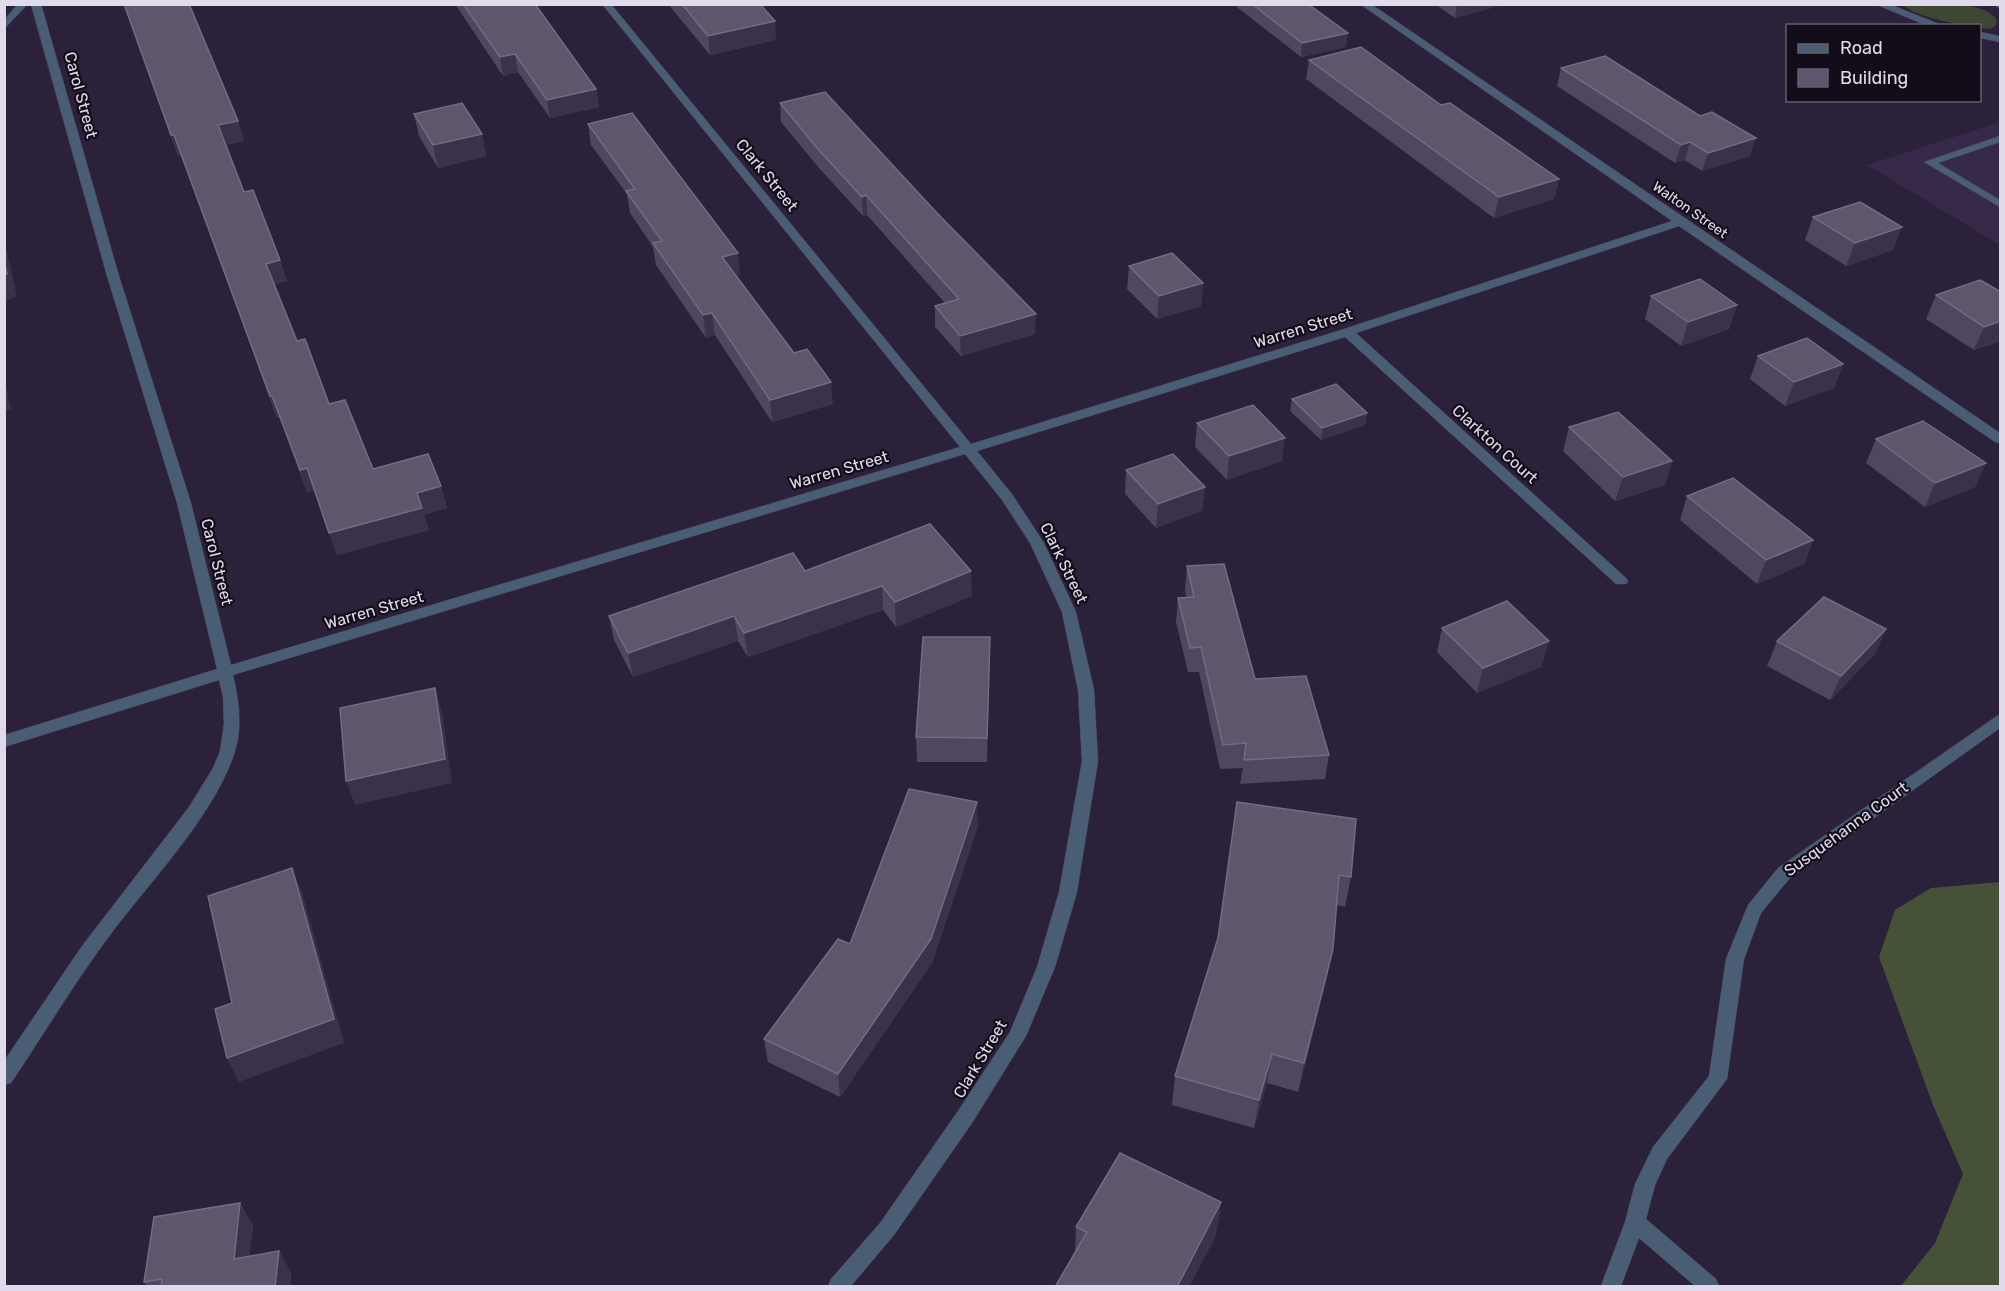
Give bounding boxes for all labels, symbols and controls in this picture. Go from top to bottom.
legend [1786,24,1981,102]
text: Road [1840,37,1883,59]
street label: Carol Street [60,50,102,140]
text: Building [1840,67,1908,89]
street label: Clark Street [732,135,802,215]
street label: Walton Street [1649,178,1731,242]
street label: Warren Street [1251,304,1355,352]
street label: Clarkton Court [1448,401,1542,487]
street label: Warren Street [787,447,891,493]
street label: Carol Street [197,517,237,607]
street label: Clark Street [1036,519,1092,607]
street label: Warren Street [322,587,426,633]
street label: Susquehanna Court [1780,778,1912,880]
street label: Clark Street [949,1017,1011,1101]

